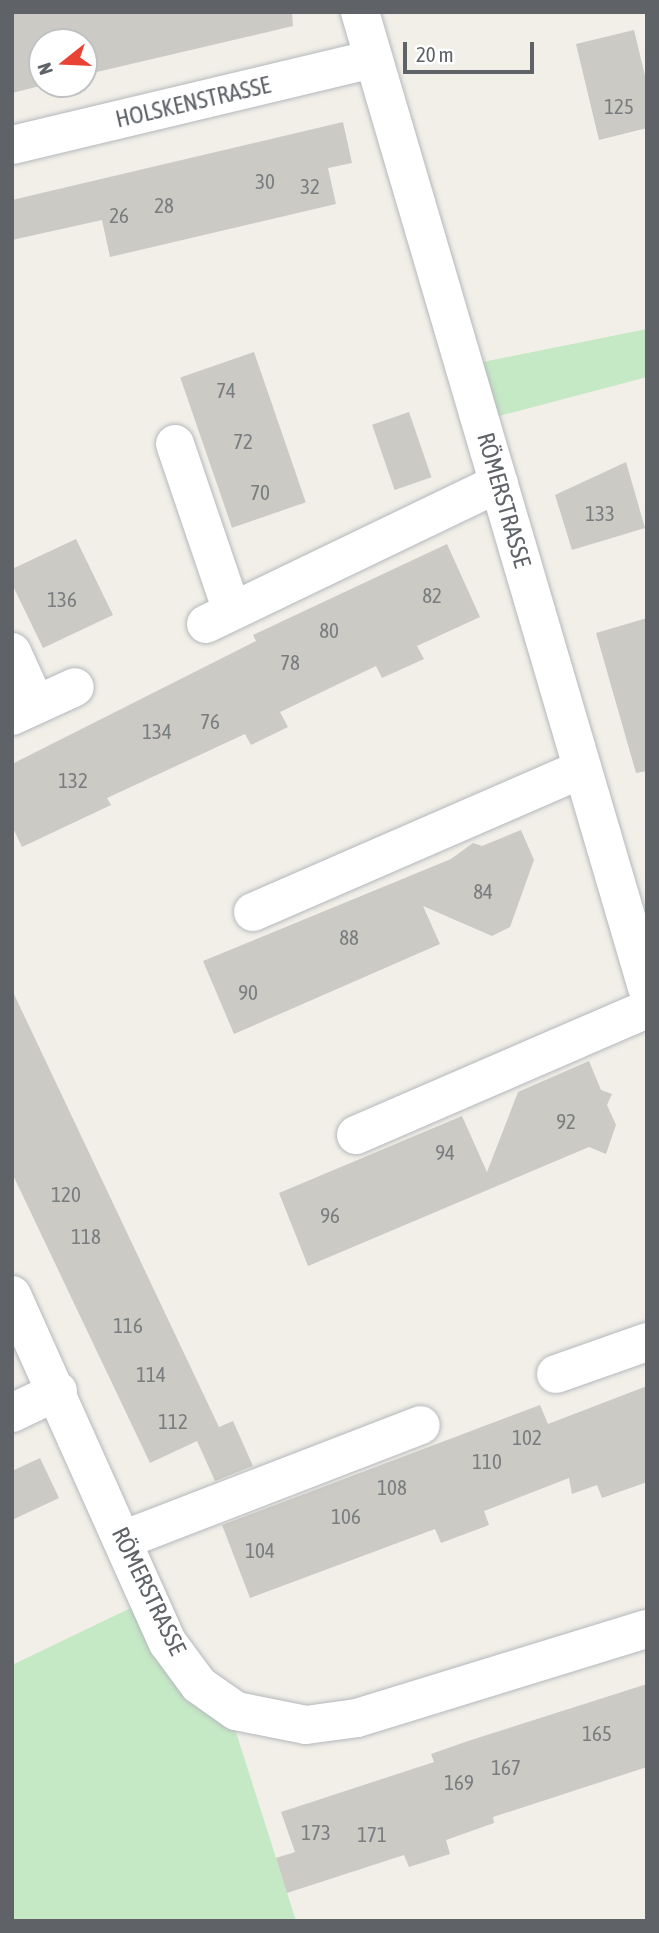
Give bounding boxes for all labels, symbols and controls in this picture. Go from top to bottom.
north arrow [28,28,98,98]
scale bar [407,28,538,72]
text: 20 m [416,42,454,66]
text: N [33,60,57,78]
street label: HOLSKENSTRASSE [113,70,273,134]
house number: 125 [604,93,634,119]
house number: 30 [255,168,275,194]
house number: 32 [300,173,320,199]
house number: 28 [154,192,174,218]
house number: 26 [109,202,129,228]
house number: 74 [216,377,236,403]
house number: 72 [233,428,253,454]
street label: RÖMERSTRASSE [471,429,537,571]
house number: 70 [250,479,270,505]
house number: 133 [585,500,615,526]
house number: 82 [422,582,442,608]
house number: 136 [47,586,77,612]
house number: 80 [319,617,339,643]
house number: 78 [280,649,300,675]
house number: 76 [200,708,220,734]
house number: 134 [142,718,172,744]
house number: 132 [58,767,88,793]
house number: 84 [473,878,493,904]
house number: 88 [339,924,359,950]
house number: 90 [238,979,258,1005]
house number: 92 [556,1108,576,1134]
house number: 94 [435,1139,455,1165]
house number: 120 [51,1181,81,1207]
house number: 96 [320,1202,340,1228]
house number: 118 [71,1223,101,1249]
house number: 116 [113,1312,143,1338]
house number: 114 [136,1361,166,1387]
house number: 112 [158,1408,188,1434]
house number: 102 [512,1424,542,1450]
house number: 110 [472,1448,502,1474]
house number: 108 [377,1474,407,1500]
house number: 106 [331,1503,361,1529]
street label: RÖMERSTRASSE [106,1522,192,1660]
house number: 104 [245,1537,275,1563]
house number: 165 [582,1720,612,1746]
house number: 167 [491,1754,521,1780]
house number: 169 [444,1769,474,1795]
house number: 173 [301,1819,331,1845]
house number: 171 [357,1821,387,1847]

